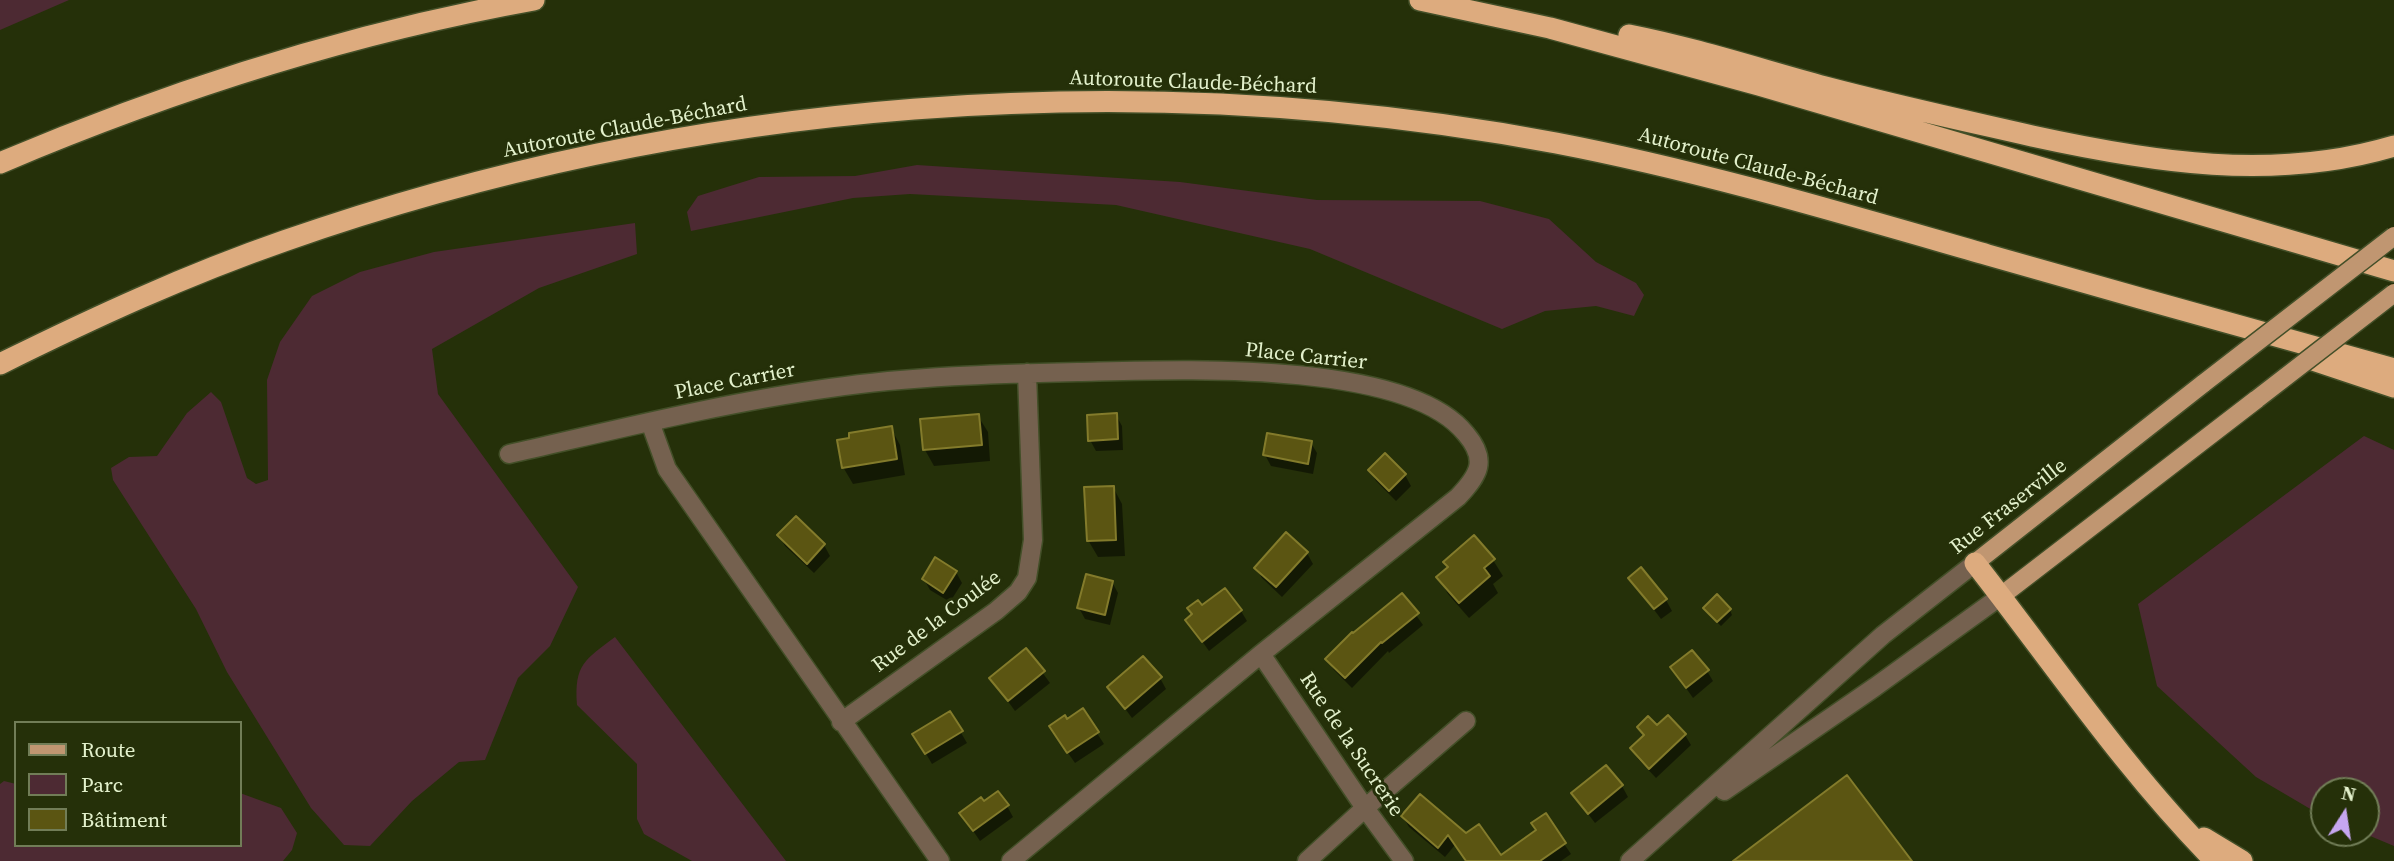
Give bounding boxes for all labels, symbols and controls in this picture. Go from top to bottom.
street label: Autoroute Claude-Béchard [1069,66,1317,100]
street label: Autoroute Claude-Béchard [501,92,749,164]
street label: Autoroute Claude-Béchard [1635,123,1881,211]
street label: Place Carrier [1244,338,1368,376]
street label: Place Carrier [673,358,797,406]
street label: Rue Fraserville [1946,454,2072,560]
street label: Rue de la Coulée [868,565,1006,679]
street label: Rue de la Sucrerie [1294,668,1408,822]
legend [14,721,242,847]
text: Route [81,735,136,764]
text: Parc [81,770,123,799]
north arrow [2310,777,2380,847]
text: N [2339,779,2358,808]
text: Bâtiment [81,805,167,834]

